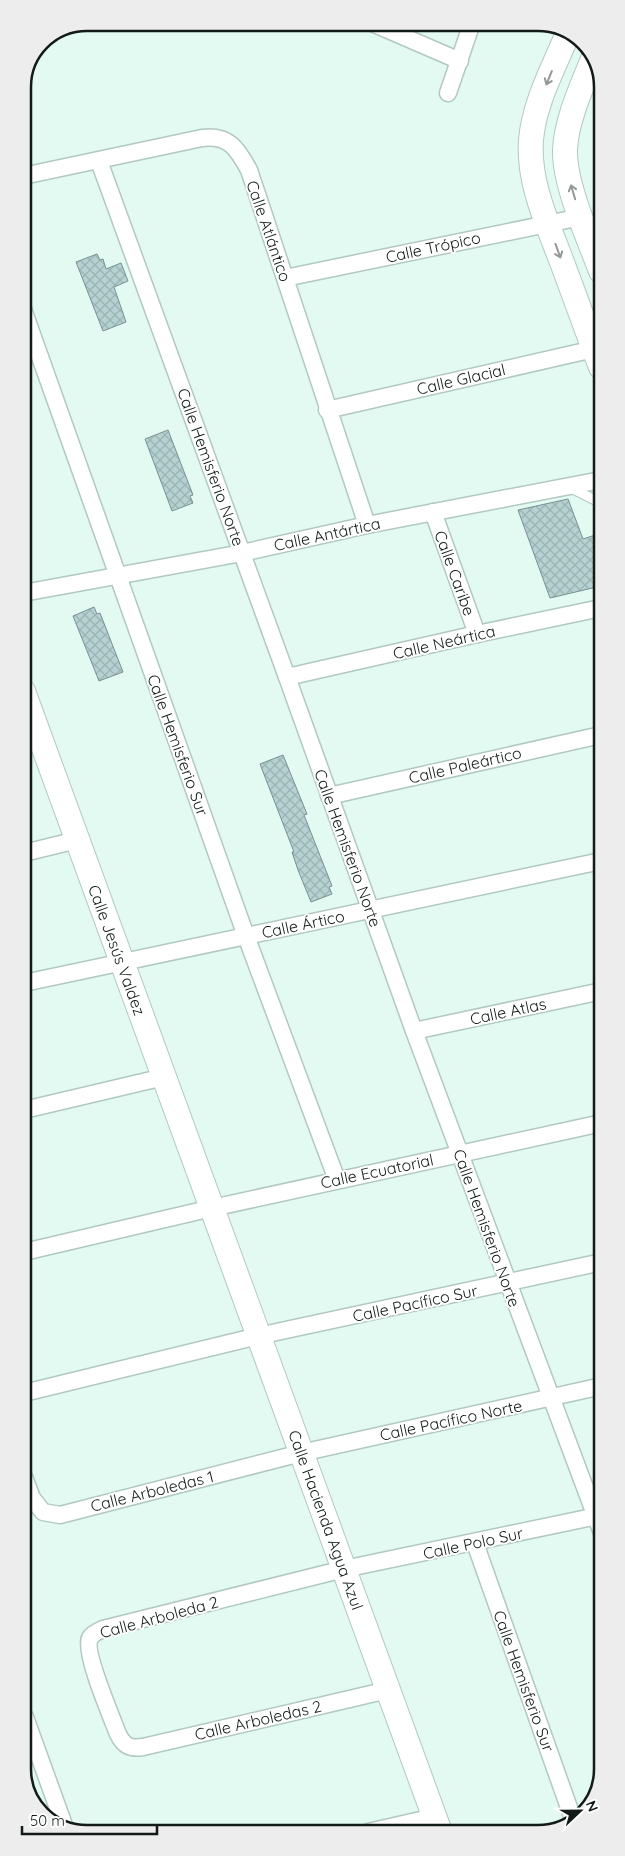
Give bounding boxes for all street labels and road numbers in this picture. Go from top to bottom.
street label: Calle Atlántico [242,178,296,284]
street label: Calle Trópico [384,227,482,267]
street label: Calle Glacial [415,359,507,399]
street label: Calle Hemisferio Norte [173,385,249,549]
street label: Calle Antártica [272,513,382,555]
street label: Calle Caribe [430,528,480,618]
street label: Calle Neártica [391,621,497,663]
street label: Calle Hemisferio Sur [143,672,213,818]
street label: Calle Paleártico [407,742,523,788]
street label: Calle Hemisferio Norte [310,766,386,930]
street label: Calle Jesús Valdez [84,882,150,1018]
street label: Calle Ártico [260,905,346,943]
street label: Calle Atlas [468,993,548,1029]
street label: Calle Hemisferio Norte [449,1146,525,1310]
street label: Calle Ecuatorial [319,1149,435,1193]
street label: Calle Pacífico Sur [351,1280,479,1326]
street label: Calle Pacífico Norte [378,1395,524,1445]
street label: Calle Hacienda Agua Azul [284,1427,368,1613]
street label: Calle Arboledas 1 [88,1466,216,1516]
street label: Calle Polo Sur [421,1523,525,1563]
street label: Calle Arboleda 2 [98,1592,221,1642]
street label: Calle Hemisferio Sur [489,1608,559,1754]
street label: Calle Arboledas 2 [193,1696,323,1744]

